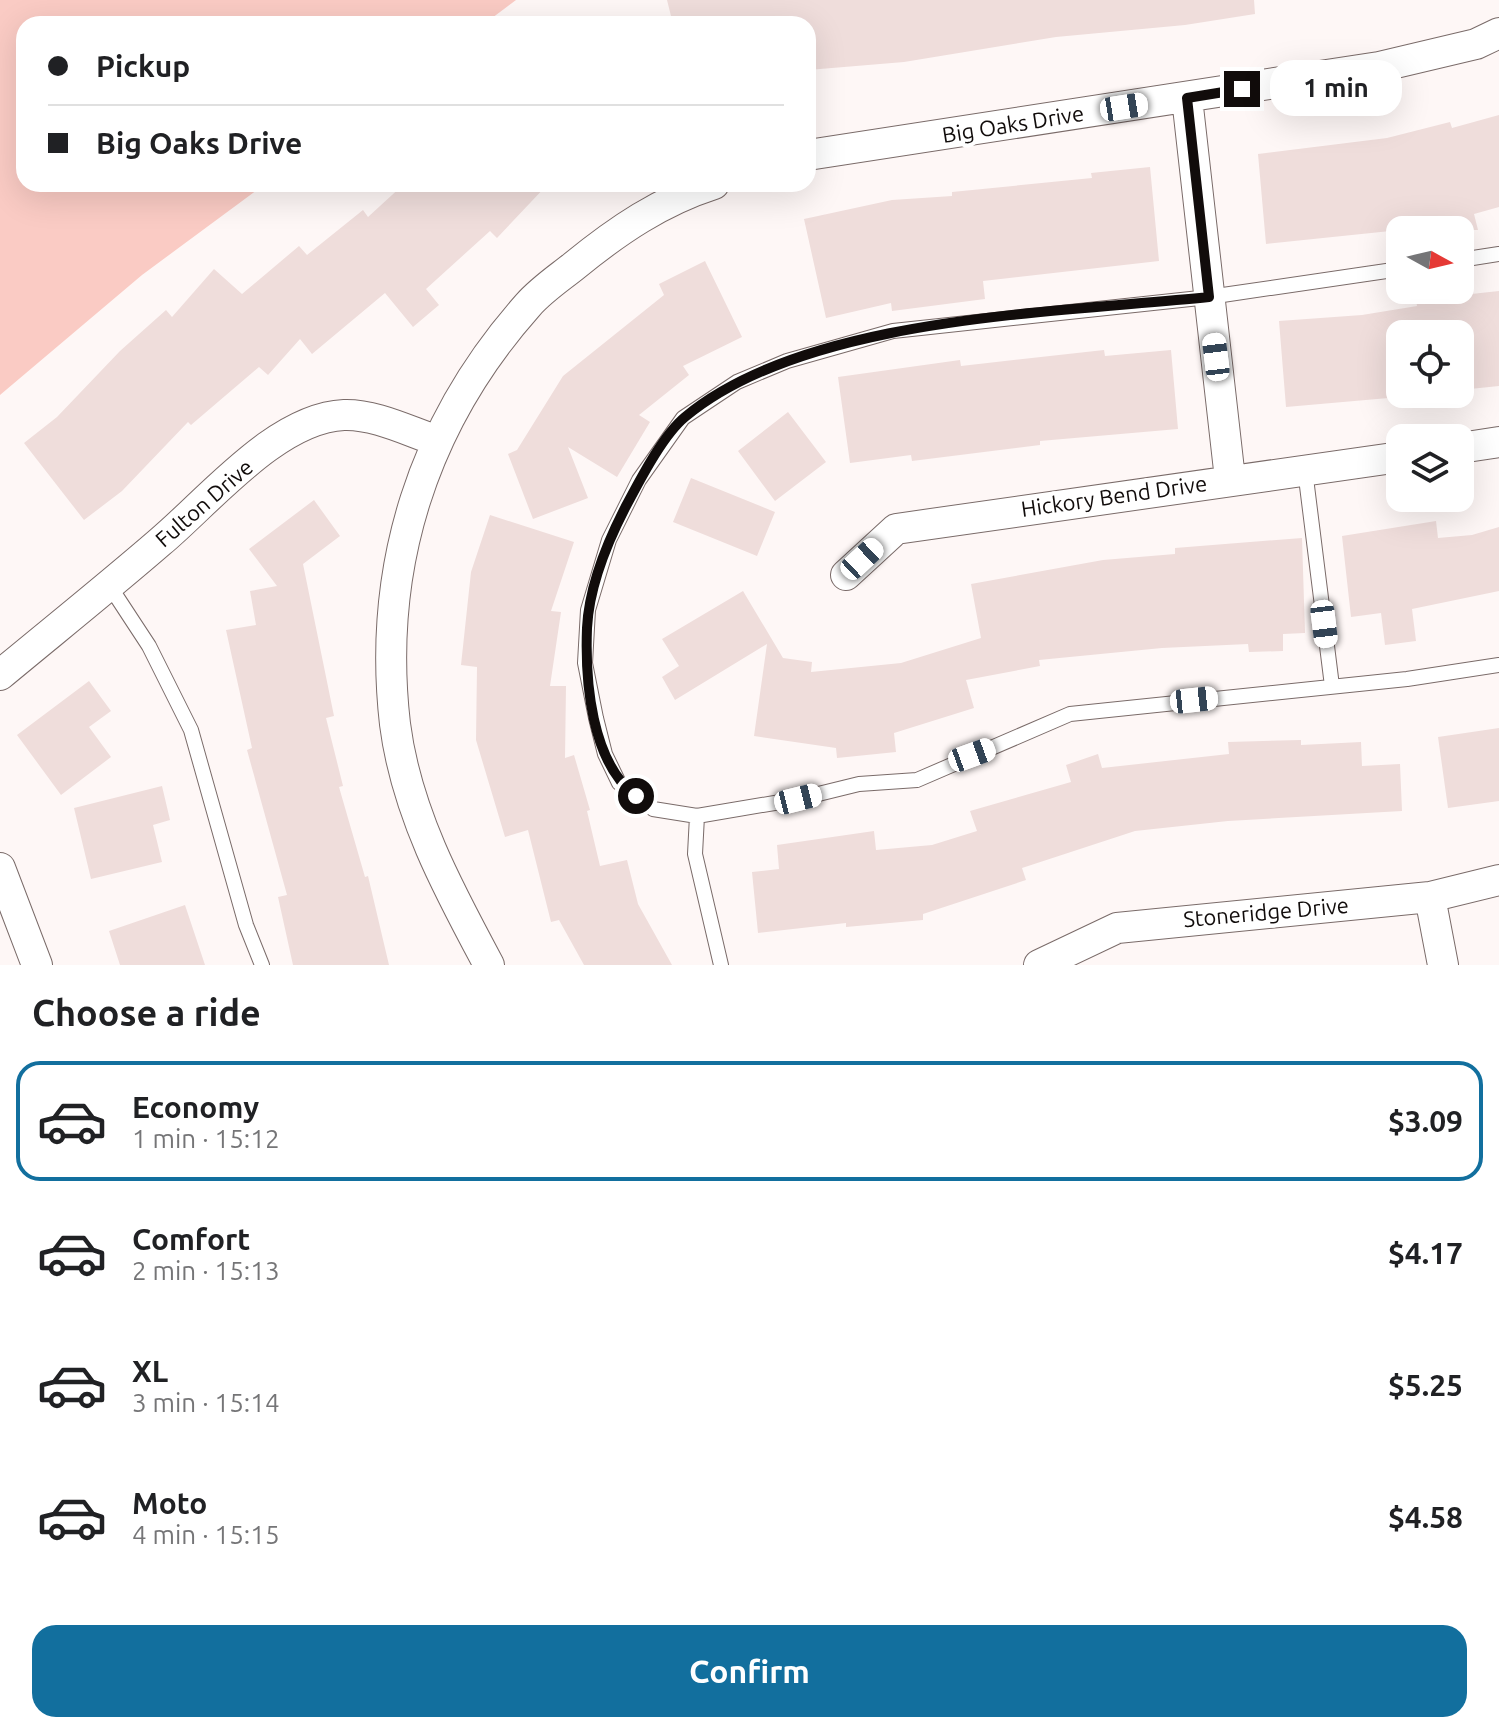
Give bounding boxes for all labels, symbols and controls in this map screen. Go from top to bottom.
text: Pickup [96,49,190,83]
callout: 1 min [1270,61,1402,117]
route end [1224,71,1260,107]
text: 1 min [1303,73,1369,102]
car [1098,91,1150,123]
street label: Big Oaks Drive [940,100,1086,147]
text: Big Oaks Drive [96,126,302,160]
north arrow [1386,216,1474,304]
map controls [1386,216,1474,512]
button: locate [1386,320,1474,408]
car [1201,332,1231,382]
button: layers [1386,424,1474,512]
street label: Fulton Drive [150,454,257,552]
street label: Hickory Bend Drive [1019,470,1209,521]
car [836,534,888,584]
car [1309,599,1339,649]
car [1169,686,1219,714]
car [945,736,999,774]
route start [618,778,654,814]
car [772,782,824,816]
street label: Stoneridge Drive [1182,892,1350,931]
text: Choose a ride [32,992,261,1033]
icon: car [36,1085,108,1157]
text: Economy [132,1090,259,1124]
text: $3.09 [1388,1104,1463,1138]
text: 1 min · 15:12 [132,1124,280,1153]
icon: car [36,1217,108,1289]
text: Comfort [132,1222,250,1256]
text: $4.17 [1388,1236,1463,1270]
text: 2 min · 15:13 [132,1256,280,1285]
icon: car [36,1349,108,1421]
text: XL [132,1354,168,1388]
text: $5.25 [1388,1368,1463,1402]
text: 3 min · 15:14 [132,1388,280,1417]
icon: car [36,1481,108,1553]
text: Moto [132,1486,207,1520]
text: $4.58 [1388,1500,1463,1534]
text: 4 min · 15:15 [132,1520,280,1549]
button: Confirm [32,1625,1467,1717]

